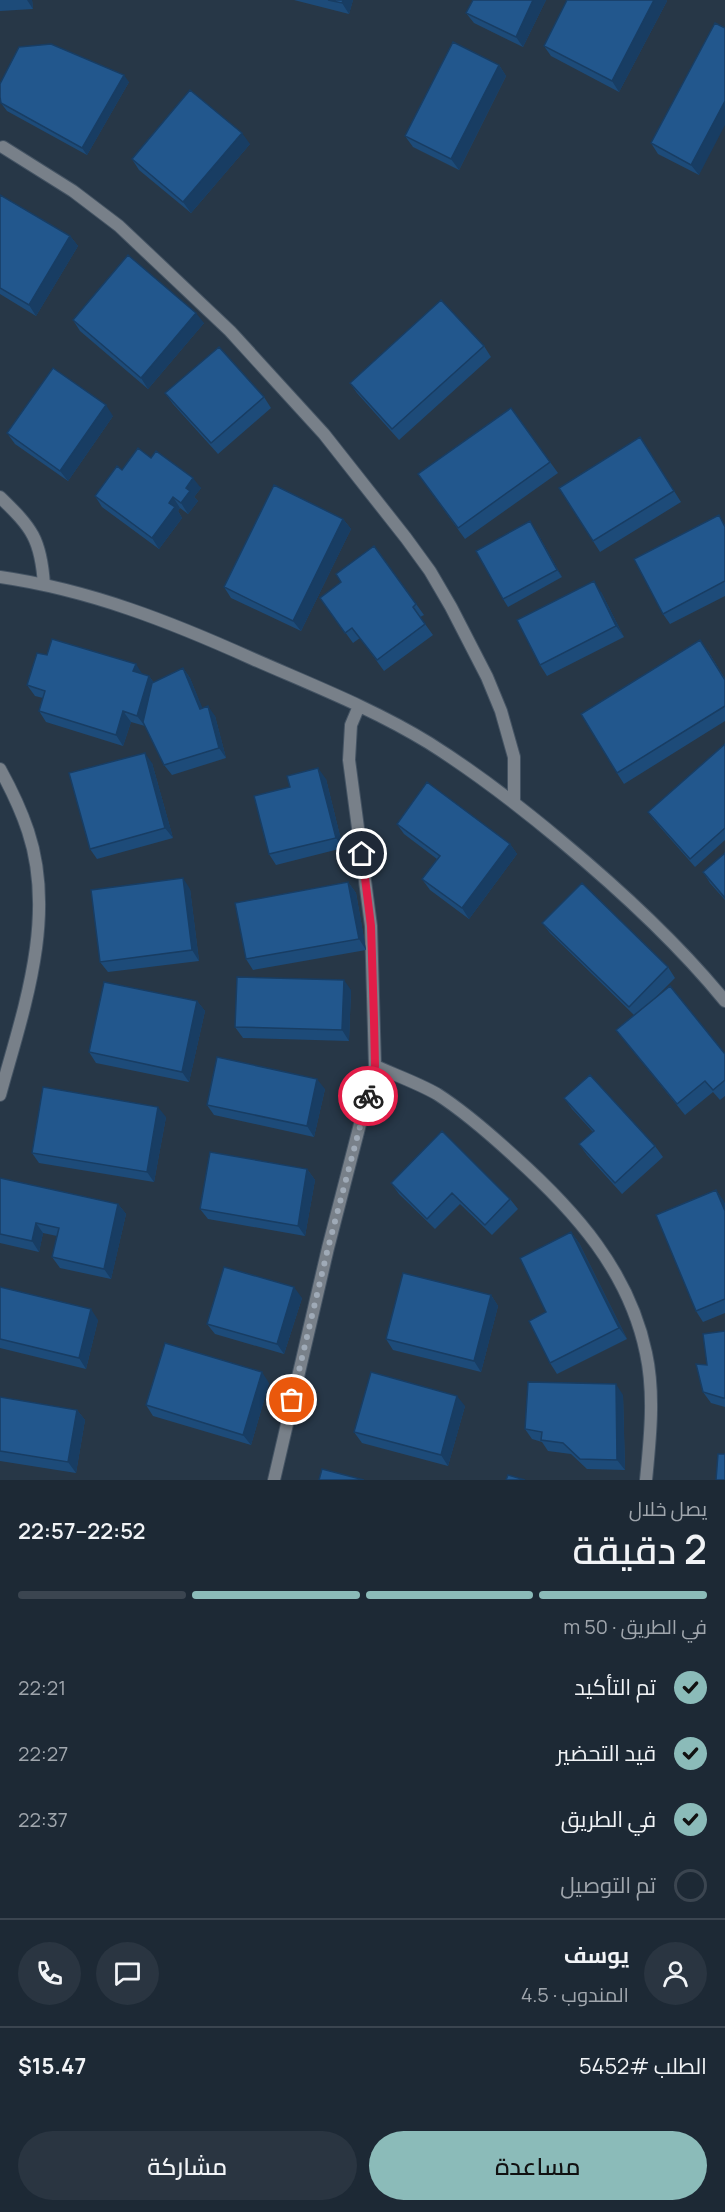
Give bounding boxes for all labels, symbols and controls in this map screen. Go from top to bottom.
pin [336,828,387,879]
icon: home [345,837,378,870]
courier [338,1066,398,1126]
icon: bike [352,1080,385,1113]
pin [266,1374,317,1425]
icon: bag [275,1383,308,1416]
text: يصل خلال [629,1495,707,1522]
text: 22:52–22:57 [18,1516,146,1546]
text: 2 دقيقة [572,1522,707,1576]
text: في الطريق · 50 m [563,1613,707,1640]
icon: check [674,1671,707,1704]
text: تم التأكيد [574,1672,656,1702]
text: 22:21 [18,1674,66,1701]
icon: check [674,1737,707,1770]
text: قيد التحضير [556,1738,656,1768]
text: 22:27 [18,1740,68,1767]
icon: check [674,1803,707,1836]
text: في الطريق [561,1804,656,1834]
text: 22:37 [18,1806,68,1833]
text: تم التوصيل [560,1870,656,1900]
text: يوسف [564,1940,629,1970]
button: phone [18,1942,81,2005]
button: chat [96,1942,159,2005]
button: person [644,1942,707,2005]
text: المندوب · 4.5 [521,1981,629,2008]
text: $15.47 [18,2051,86,2081]
text: الطلب #5452 [579,2051,707,2081]
button: مشاركة [18,2131,357,2200]
button: مساعدة [369,2131,707,2200]

